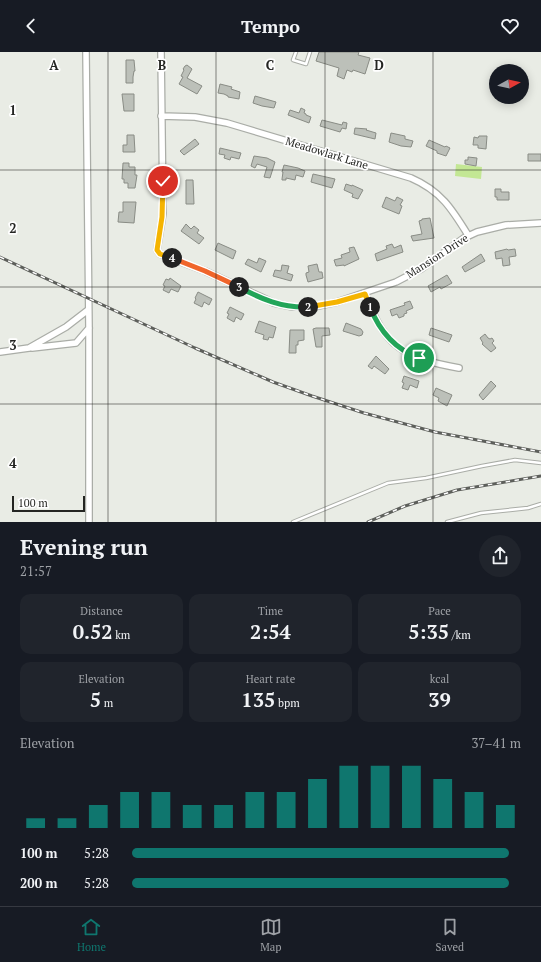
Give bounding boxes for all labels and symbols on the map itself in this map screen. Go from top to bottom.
text: A [49,56,59,74]
text: B [158,56,166,74]
text: C [266,56,274,74]
text: D [374,56,384,74]
north arrow [489,64,529,104]
text: 1 [9,101,17,119]
street label: Meadowlark Lane [284,134,371,172]
pin [146,164,180,198]
text: 2 [9,219,17,237]
street label: Mansion Drive [403,230,471,281]
pin: 4 [162,248,182,268]
pin: 3 [229,277,249,297]
pin: 2 [298,297,318,317]
pin: 1 [360,297,380,317]
text: 3 [9,336,17,354]
pin [402,341,436,375]
text: 4 [9,454,17,472]
scale bar [12,494,85,513]

